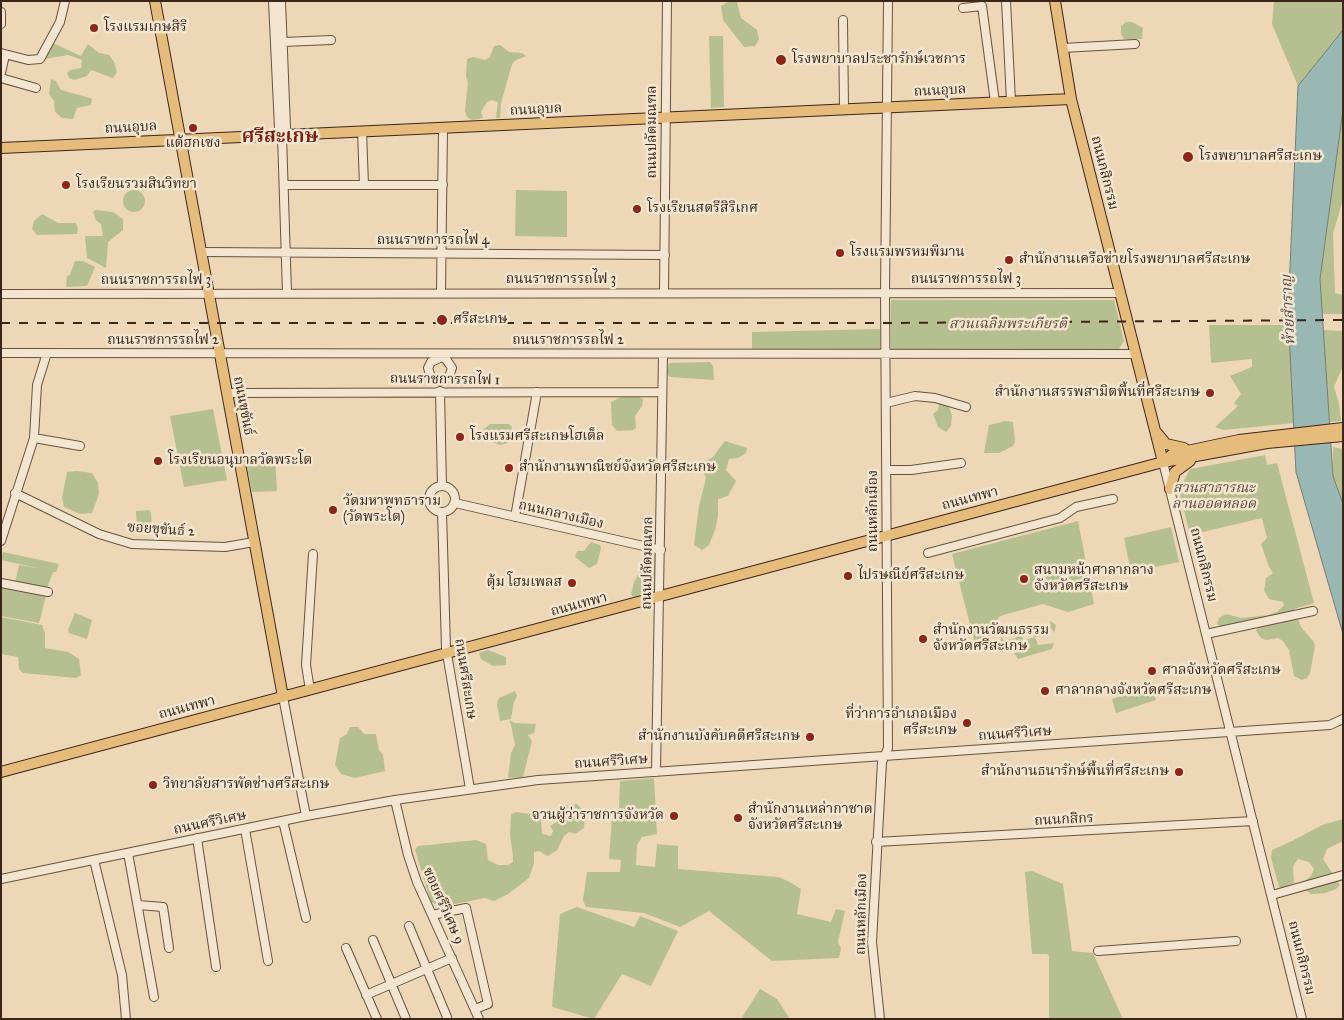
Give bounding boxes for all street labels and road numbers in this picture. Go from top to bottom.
street label: ถนนอุบล [913,81,967,101]
street label: ถนนปลัดมณฑล [645,85,661,179]
street label: ถนนอุบล [509,100,563,120]
street label: ถนนอุบล [104,118,158,138]
street label: ถนนกสิกรรม [1087,134,1121,212]
street label: ถนนราชการรถไฟ 4 [377,233,489,249]
street label: ถนนราชการรถไฟ 3 [506,272,616,288]
street label: ถนนราชการรถไฟ 3 [911,272,1021,288]
street label: ถนนราชการรถไฟ 3 [101,273,211,289]
street label: ถนนราชการรถไฟ 2 [107,333,219,349]
street label: ถนนราชการรถไฟ 2 [512,333,624,349]
street label: ถนนราชการรถไฟ 1 [390,371,500,389]
street label: ถนนขุขันธ์ [229,375,257,437]
street label: ถนนหลักเมือง [866,470,882,552]
street label: ถนนเทพา [940,483,1000,515]
street label: ถนนกลางเมือง [517,497,605,533]
street label: ถนนปลัดมณฑล [639,516,657,610]
street label: ซอยขุขันธ์ 2 [127,519,195,541]
street label: ถนนกสิกรรม [1186,526,1220,604]
street label: ถนนเทพา [549,589,609,621]
street label: ถนนศรีสะเกษ [450,637,480,721]
street label: ถนนเทพา [157,692,217,724]
street label: ถนนศรีวิเศษ [978,723,1052,745]
street label: ถนนศรีวิเศษ [574,751,648,773]
street label: ถนนศรีวิเศษ [172,807,248,839]
street label: ถนนกสิกร [1034,810,1094,830]
street label: ซอยศรีวิเศษ 9 [419,865,467,947]
street label: ถนนหลักเมือง [853,873,871,955]
street label: ถนนกสิกรรม [1284,919,1318,997]

